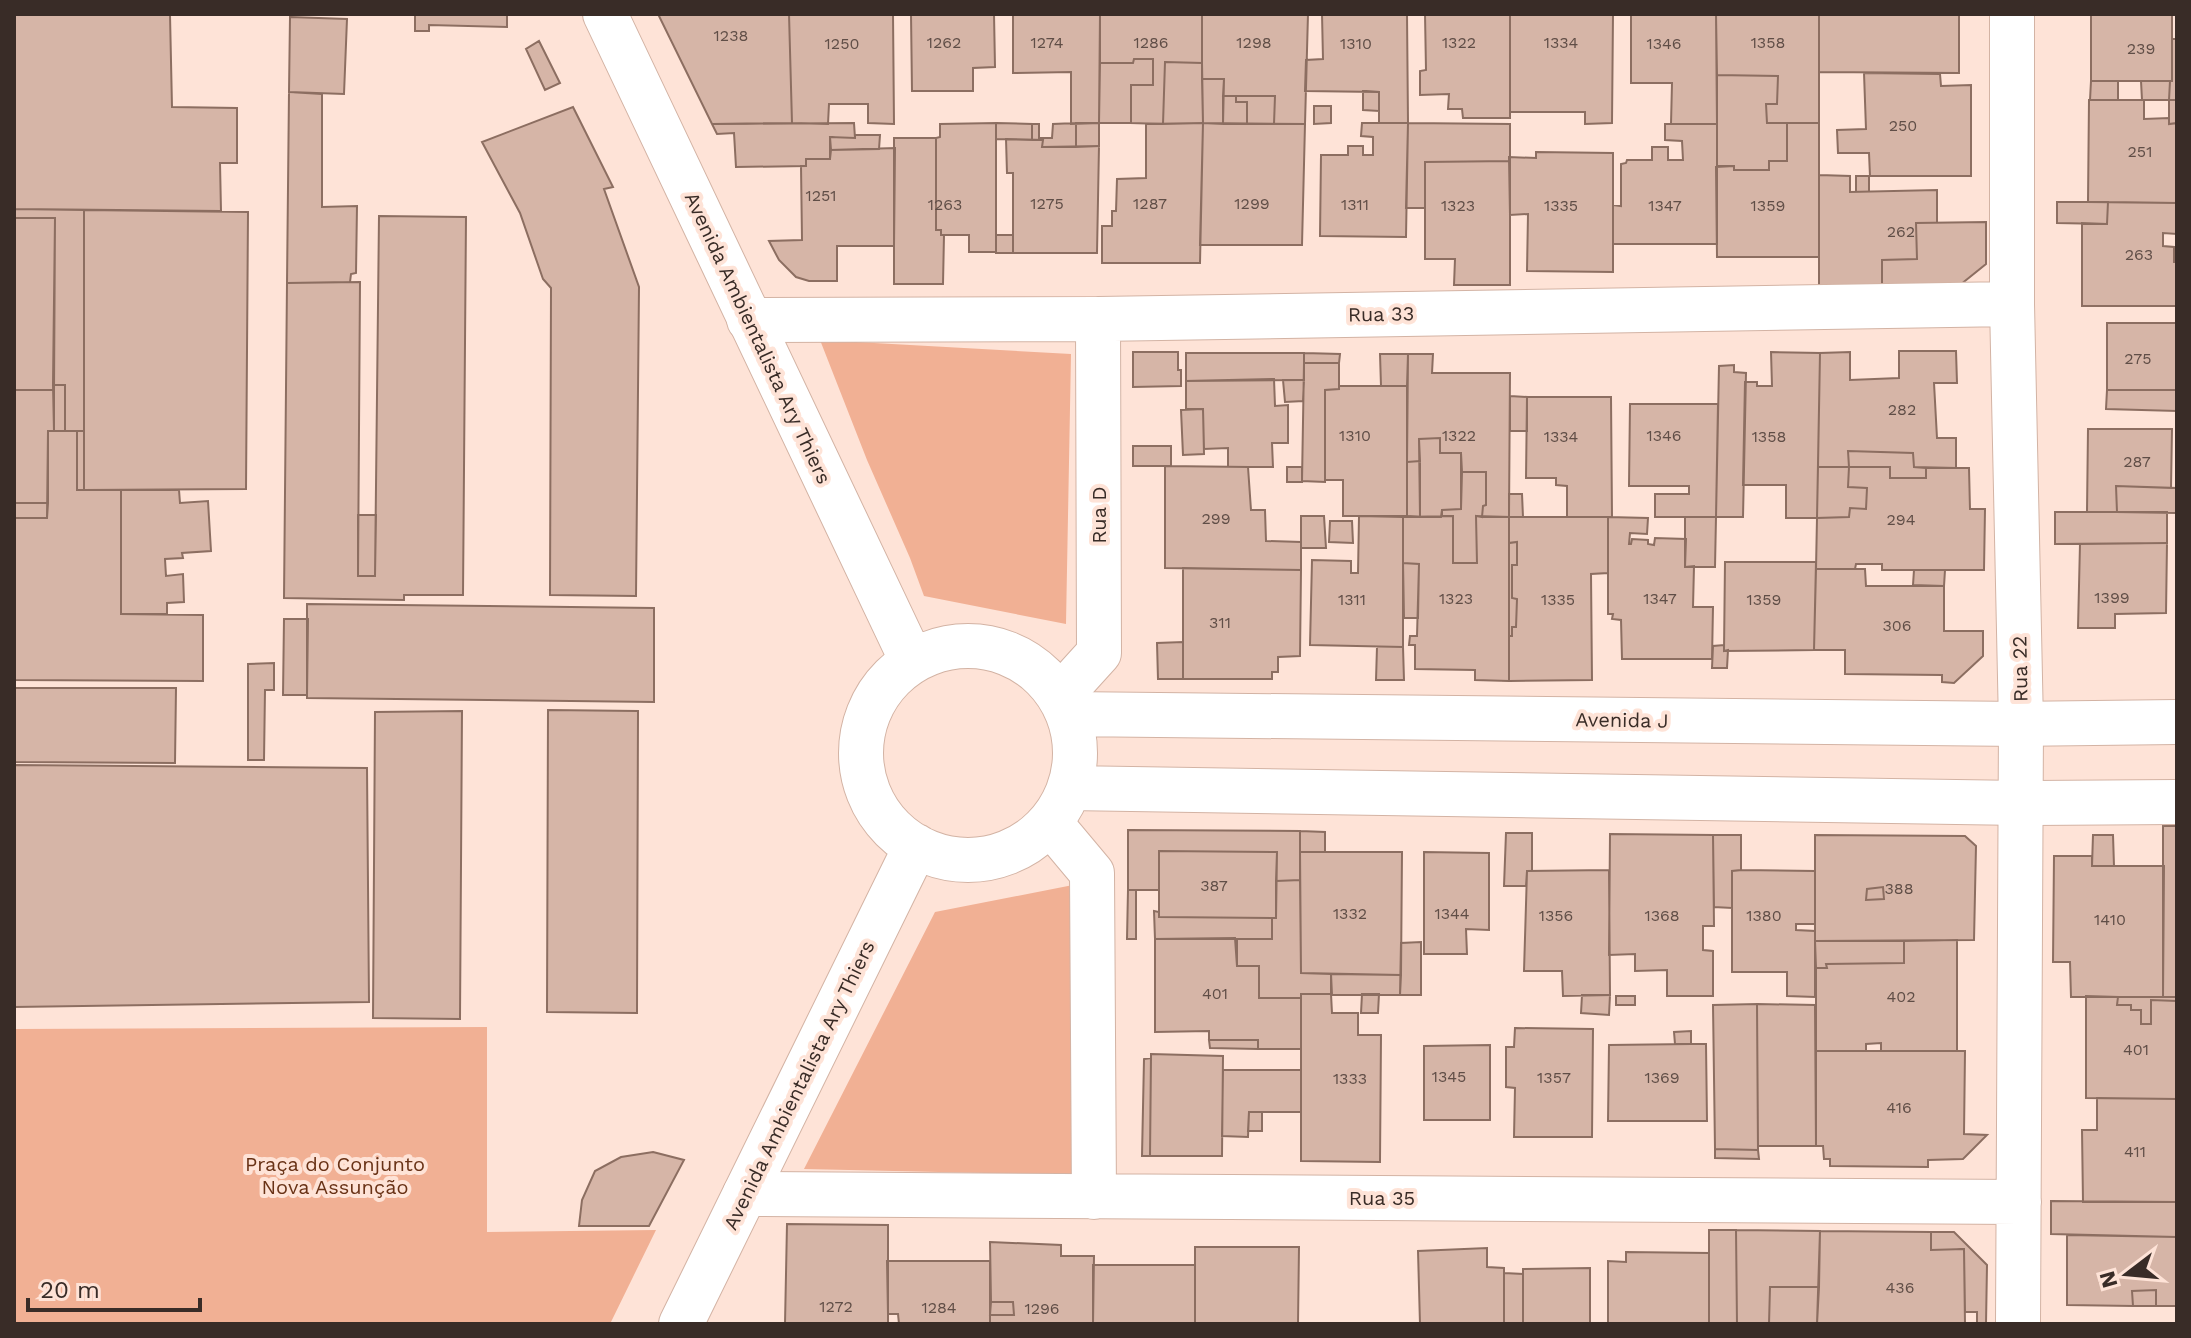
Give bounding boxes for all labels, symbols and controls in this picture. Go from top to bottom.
house number: 1238 [714,26,748,45]
house number: 1262 [927,33,961,52]
house number: 1274 [1031,33,1064,52]
house number: 1286 [1133,33,1169,52]
house number: 1298 [1236,33,1272,52]
house number: 1322 [1442,33,1476,52]
house number: 1334 [1544,33,1579,52]
house number: 1358 [1751,33,1785,52]
house number: 1250 [825,34,859,53]
house number: 1310 [1340,34,1372,53]
house number: 1346 [1646,34,1682,53]
house number: 239 [2127,39,2155,58]
house number: 250 [1889,116,1917,135]
house number: 251 [2128,142,2152,161]
house number: 1251 [805,186,837,205]
street label: Avenida Ambientalista Ary Thiers [680,188,836,488]
house number: 1275 [1030,194,1064,213]
house number: 1287 [1133,194,1167,213]
house number: 1299 [1234,194,1270,213]
house number: 1263 [928,195,962,214]
house number: 1311 [1341,195,1369,214]
house number: 1323 [1441,196,1475,215]
house number: 1335 [1544,196,1578,215]
house number: 1347 [1648,196,1682,215]
house number: 1359 [1751,196,1785,215]
house number: 262 [1887,222,1915,241]
house number: 263 [2125,245,2153,264]
street label: Rua 33 [1348,301,1414,327]
house number: 275 [2124,349,2152,368]
house number: 282 [1888,400,1916,419]
house number: 1310 [1339,426,1371,445]
house number: 1322 [1442,426,1476,445]
house number: 1346 [1646,426,1682,445]
house number: 1334 [1544,427,1579,446]
house number: 1358 [1752,427,1786,446]
house number: 287 [2123,452,2151,471]
street label: Rua D [1087,486,1111,544]
house number: 299 [1201,509,1231,528]
house number: 294 [1887,510,1916,529]
house number: 1399 [2094,588,2130,607]
house number: 1323 [1439,589,1473,608]
house number: 1347 [1643,589,1677,608]
house number: 1311 [1338,590,1366,609]
house number: 1335 [1541,590,1575,609]
house number: 1359 [1747,590,1781,609]
house number: 311 [1209,613,1231,632]
house number: 306 [1882,616,1912,635]
street label: Rua 22 [2007,636,2033,702]
street label: Avenida J [1575,707,1669,733]
house number: 387 [1200,876,1228,895]
house number: 388 [1884,879,1914,898]
house number: 1332 [1333,904,1367,923]
house number: 1344 [1434,904,1470,923]
house number: 1356 [1539,906,1573,925]
house number: 1368 [1644,906,1680,925]
house number: 1380 [1746,906,1782,925]
house number: 1410 [2094,910,2126,929]
street label: Avenida Ambientalista Ary Thiers [718,936,880,1234]
house number: 401 [1202,984,1228,1003]
house number: 402 [1886,987,1916,1006]
house number: 401 [2123,1040,2149,1059]
house number: 1345 [1432,1067,1466,1086]
house number: 1357 [1537,1068,1571,1087]
house number: 1369 [1644,1068,1680,1087]
house number: 1333 [1333,1069,1367,1088]
house number: 416 [1886,1098,1912,1117]
house number: 411 [2124,1142,2146,1161]
park label: Praça do Conjunto Nova Assunção [245,1152,425,1199]
street label: Rua 35 [1349,1186,1415,1210]
north arrow [2087,1234,2167,1314]
scale bar [28,1262,200,1312]
text: N [2094,1268,2123,1291]
text: 20 m [40,1276,100,1304]
house number: 436 [1886,1278,1914,1297]
house number: 1272 [819,1297,853,1316]
house number: 1284 [921,1298,957,1317]
house number: 1296 [1024,1299,1060,1318]

